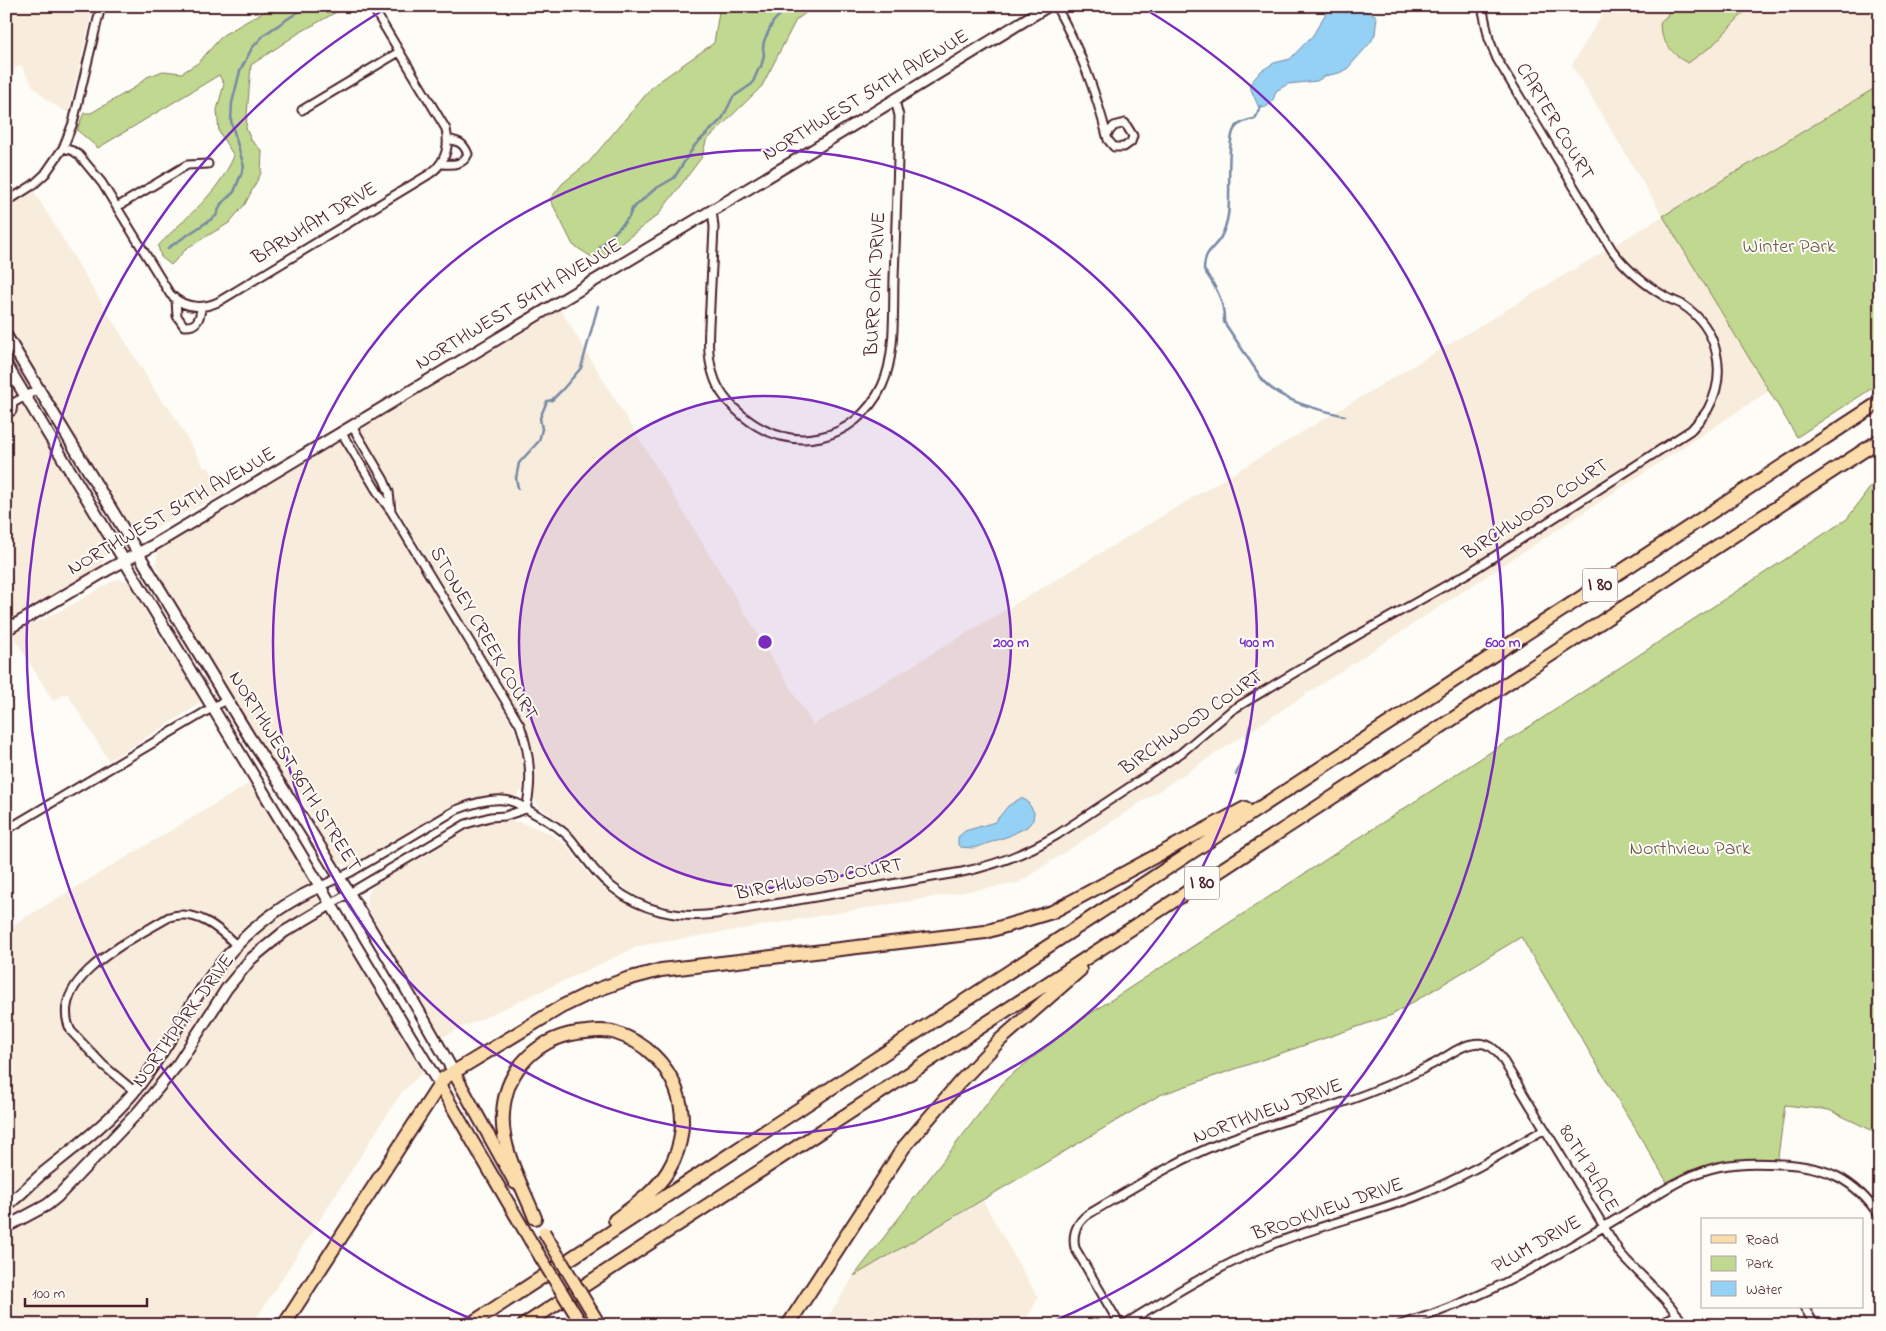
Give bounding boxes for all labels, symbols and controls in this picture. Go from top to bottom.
street label: NORTHWEST 54TH AVENUE [757,23,975,169]
street label: CARTER COURT [1507,58,1601,186]
street label: BARNHAM DRIVE [246,175,383,274]
street label: BURR OAK DRIVE [858,211,894,358]
street label: NORTHWEST 54TH AVENUE [410,232,628,378]
park label: Winter Park [1743,233,1836,262]
street label: NORTHWEST 54TH AVENUE [62,440,282,584]
street label: BIRCHWOOD COURT [1456,452,1615,569]
street label: STONEY CREEK COURT [421,541,545,727]
road number: I 80 [1582,568,1618,602]
text: 200 m [992,632,1029,654]
text: 400 m [1239,632,1275,654]
text: 600 m [1485,632,1521,654]
centre of rings [756,633,774,651]
street label: BIRCHWOOD COURT [1113,663,1270,784]
street label: NORTHWEST 86TH STREET [220,666,368,878]
park label: Northview Park [1630,835,1751,864]
street label: BIRCHWOOD COURT [732,851,905,909]
road number: I 80 [1184,866,1220,900]
street label: NORTHPARK DRIVE [126,948,242,1094]
street label: NORTHVIEW DRIVE [1189,1072,1347,1152]
street label: 80TH PLACE [1550,1120,1626,1218]
street label: BROOKVIEW DRIVE [1248,1171,1408,1250]
street label: PLUM DRIVE [1487,1208,1587,1282]
legend [1701,1218,1864,1308]
text: Road [1746,1229,1779,1251]
text: Park [1746,1253,1774,1275]
scale bar [25,1276,148,1308]
text: Water [1746,1279,1782,1301]
text: 100 m [32,1283,65,1305]

